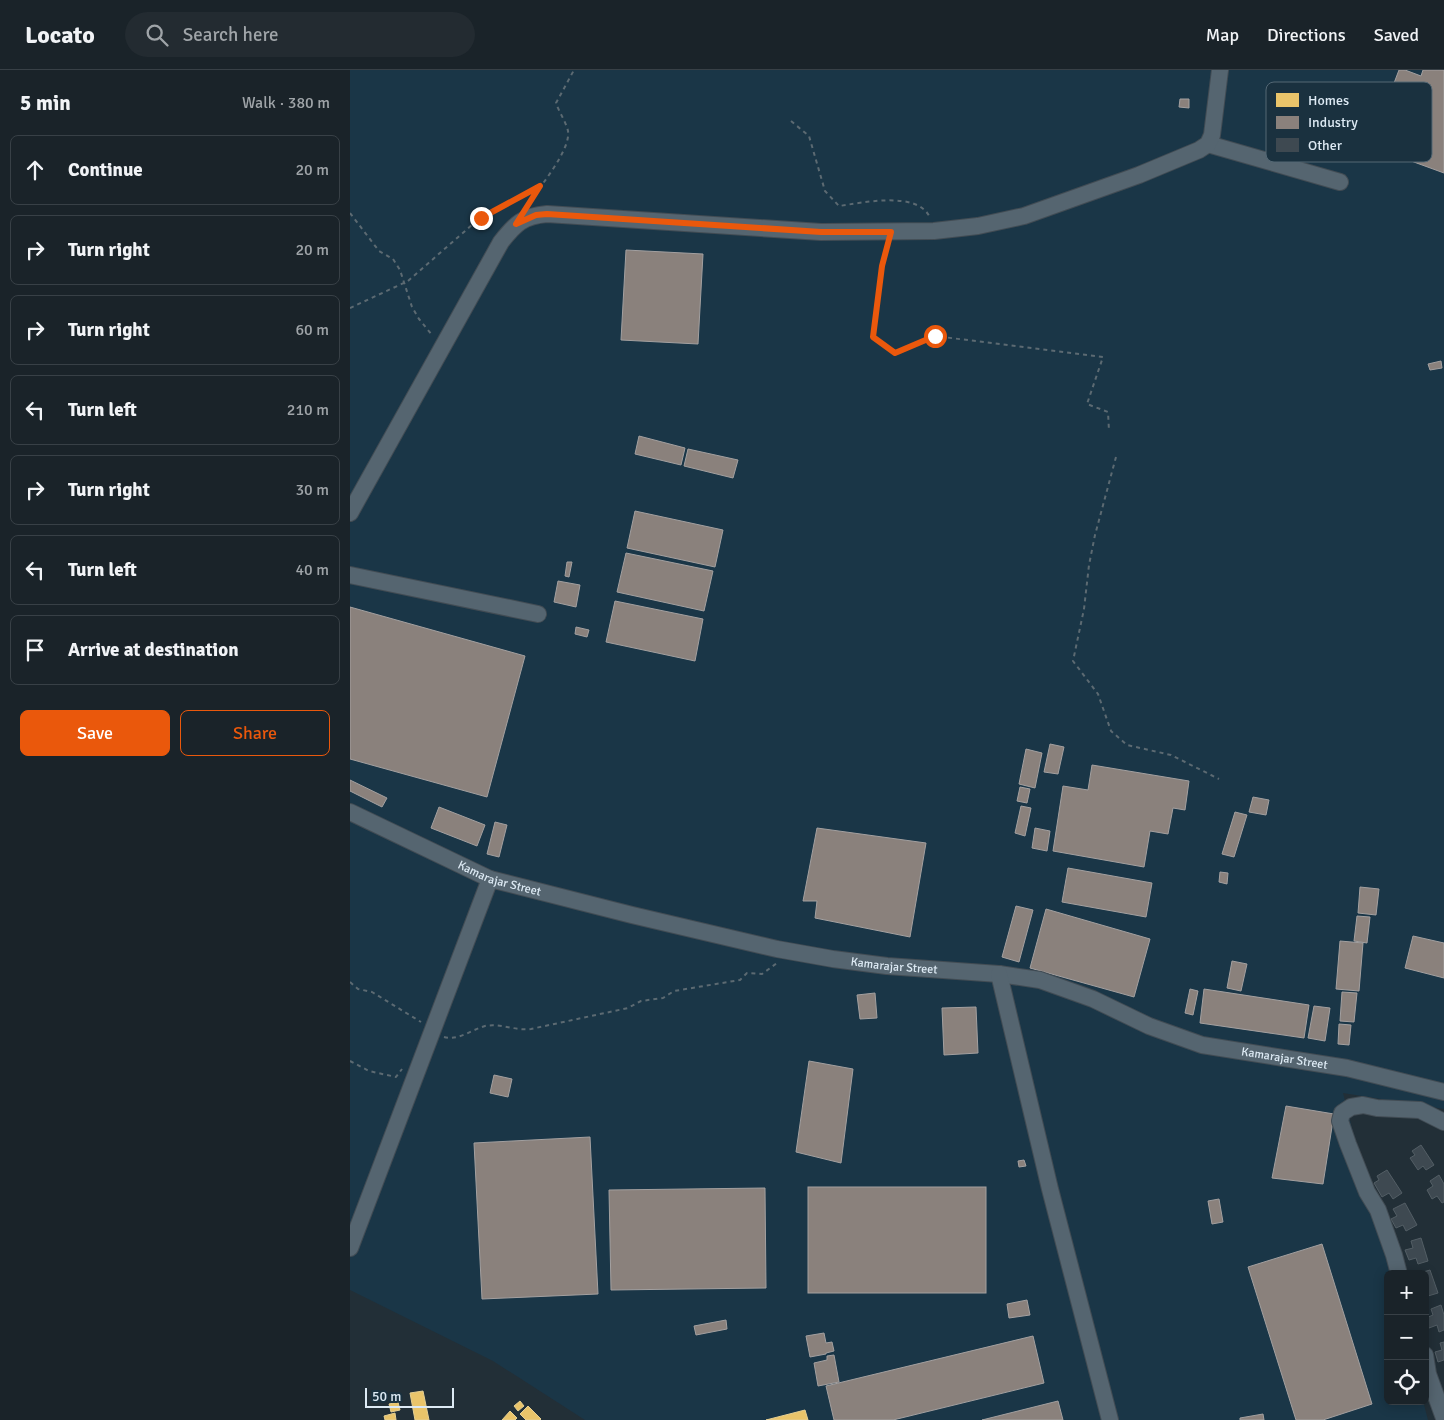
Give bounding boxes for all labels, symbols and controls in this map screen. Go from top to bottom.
search box [125,12,475,57]
text: Locato [25,20,95,50]
icon: search [143,21,171,49]
text: Search here [183,23,279,47]
text: Map [1206,24,1239,46]
text: Directions [1267,24,1346,46]
text: Saved [1374,24,1419,46]
legend [1266,82,1432,162]
text: 5 min [20,90,71,116]
text: Homes [1308,92,1349,109]
text: Walk · 380 m [242,93,330,113]
text: Industry [1308,114,1358,131]
text: Other [1308,137,1343,154]
icon: ahead [21,156,49,184]
text: Continue [68,158,143,182]
text: 20 m [295,160,329,180]
route end [470,207,493,230]
icon: right [21,236,49,264]
text: Turn right [68,238,150,262]
text: 20 m [295,240,329,260]
icon: right [21,316,49,344]
text: Turn right [68,318,150,342]
text: 60 m [295,320,329,340]
route start [924,325,947,348]
icon: left [21,396,49,424]
text: Turn left [68,398,137,422]
text: 210 m [287,400,329,420]
icon: right [21,476,49,504]
text: Turn right [68,478,150,502]
text: 30 m [295,480,329,500]
icon: left [21,556,49,584]
text: Turn left [68,558,137,582]
text: 40 m [295,560,329,580]
icon: arrive [21,636,49,664]
text: Arrive at destination [68,638,239,662]
button: Save [20,710,170,756]
button: Share [180,710,330,756]
street label: Kamarajar Street [455,857,543,899]
street label: Kamarajar Street [850,954,938,977]
street label: Kamarajar Street [1240,1044,1329,1072]
map controls [1384,1270,1429,1405]
button: + [1384,1270,1429,1315]
button: − [1384,1315,1429,1360]
button: locate [1384,1360,1429,1405]
scale bar [365,1385,454,1408]
text: 50 m [372,1388,401,1405]

